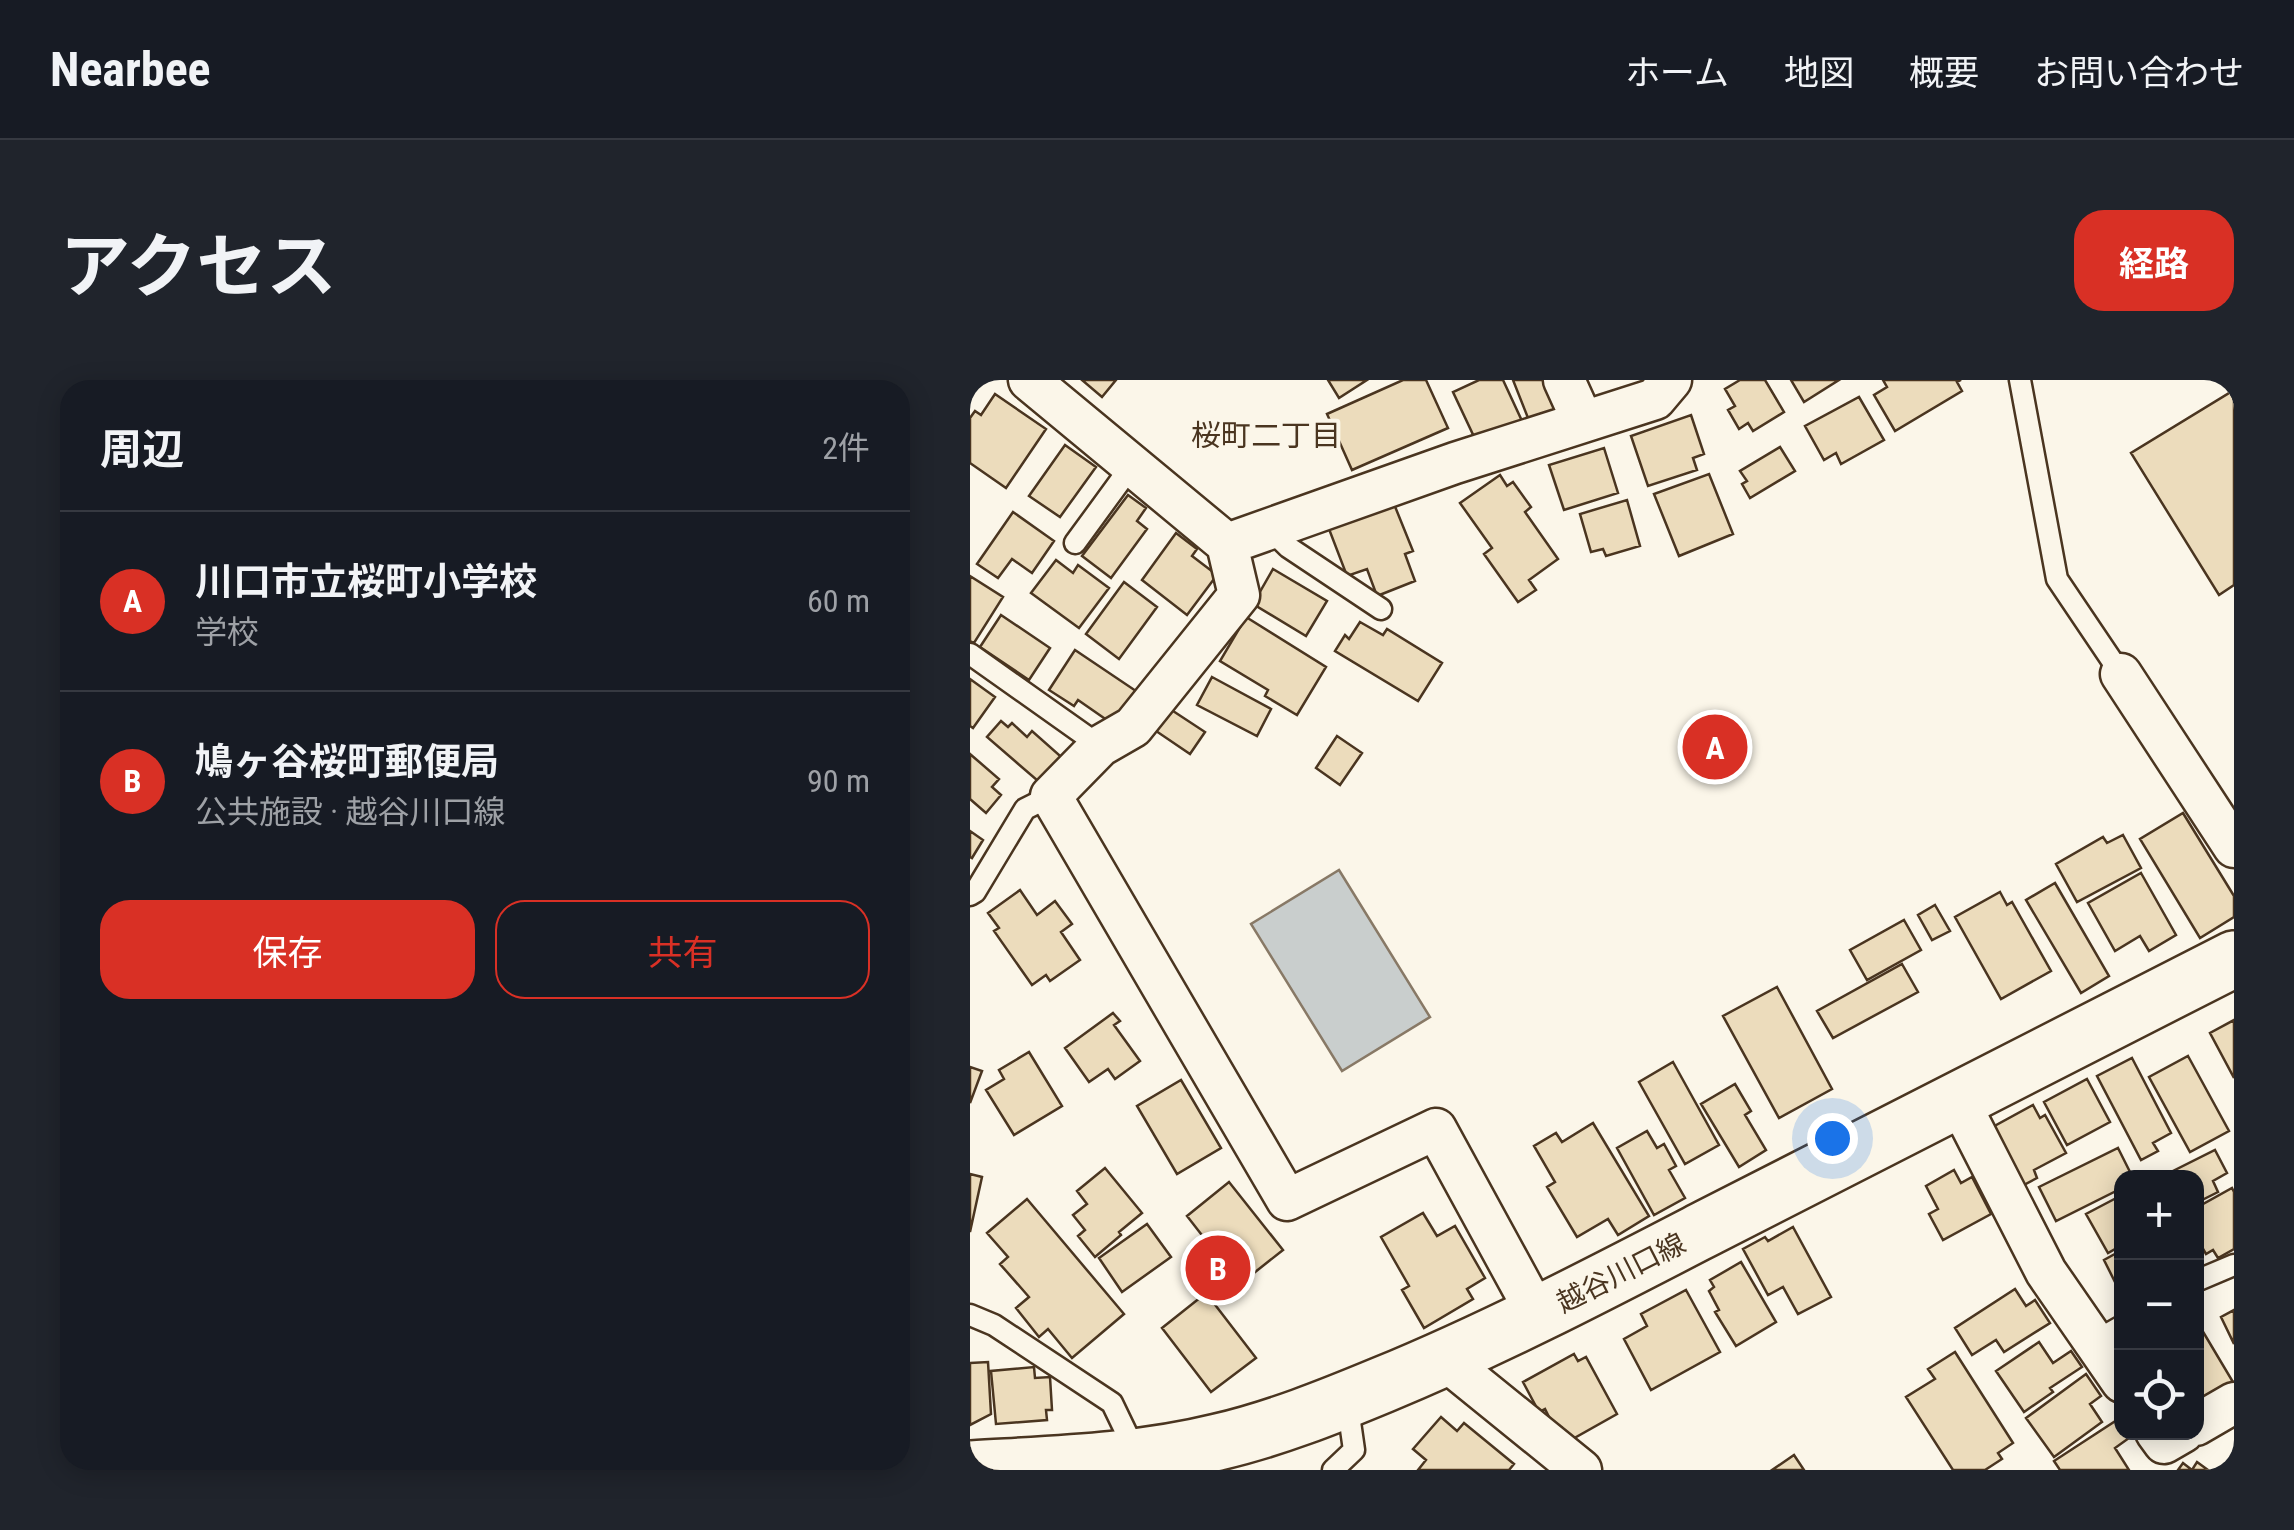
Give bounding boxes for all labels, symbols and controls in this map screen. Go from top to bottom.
text: Nearbee [50,41,211,98]
text: ホーム [1625,53,1729,94]
text: 地図 [1784,53,1854,94]
text: 概要 [1909,53,1979,94]
text: お問い合わせ [2034,53,2244,94]
button: 経路 [2074,210,2234,311]
text: アクセス [60,226,337,308]
district label: 桜町二丁目 [1191,418,1341,453]
text: 周辺 [100,425,184,474]
text: 2件 [822,429,870,467]
text: 川口市立桜町小学校 [195,560,537,604]
text: A [123,582,142,620]
text: 60 m [807,582,870,620]
text: 学校 [195,613,259,651]
pin: A [1682,710,1748,784]
text: 鳩ヶ谷桜町郵便局 [195,740,499,784]
text: B [124,762,141,800]
text: 90 m [807,762,870,800]
text: 公共施設 · 越谷川口線 [195,793,506,831]
button: 保存 [100,900,475,999]
button: 共有 [495,900,870,999]
your location [1807,1113,1858,1164]
map controls [2114,1170,2204,1440]
button: + [2114,1170,2204,1260]
street label: 越谷川口線 [1551,1227,1691,1319]
pin: B [1186,1230,1250,1306]
button: − [2114,1260,2204,1350]
button: locate [2114,1350,2204,1440]

